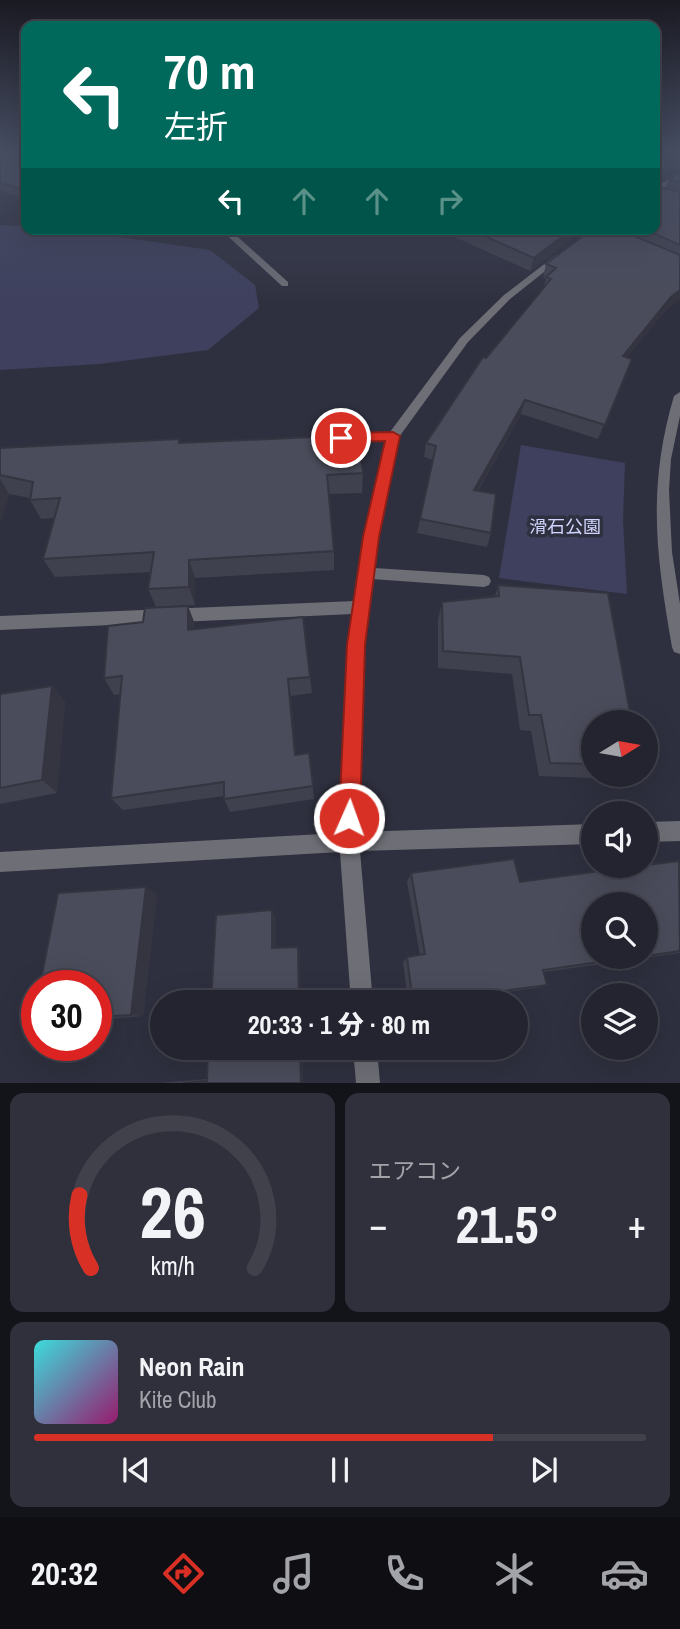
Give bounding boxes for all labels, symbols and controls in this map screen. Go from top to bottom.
text: 70 m [164,38,256,104]
icon: left [49,49,140,140]
text: 左折 [164,105,228,148]
icon: left [212,182,250,220]
icon: ahead [285,182,323,220]
icon: ahead [358,182,396,220]
icon: right [431,182,469,220]
pin [311,408,371,468]
icon: arrive [322,419,360,457]
park label: 滑石公園 [529,514,601,539]
north arrow [581,710,658,788]
map controls [581,710,658,1060]
position arrow [312,781,386,855]
button: sound [581,801,658,878]
button: search [581,892,658,969]
speed limit sign: 30 [21,970,112,1061]
button: layers [581,983,658,1060]
text: 20:33 · 1 分 · 80 m [248,1007,430,1042]
text: エアコン [369,1155,461,1186]
text: 26 [139,1164,206,1262]
text: 21.5° [456,1189,559,1259]
text: − [369,1199,387,1250]
text: + [628,1199,646,1250]
text: km/h [150,1249,195,1283]
text: Neon Rain [139,1349,244,1384]
text: Kite Club [139,1384,217,1415]
icon: previous [117,1451,155,1489]
icon: pause [321,1451,359,1489]
icon: next [525,1451,563,1489]
icon: directions [159,1549,208,1598]
icon: music [269,1549,318,1598]
icon: phone [380,1549,429,1598]
icon: climate [490,1549,539,1598]
icon: car [600,1549,649,1598]
text: 20:32 [31,1552,98,1595]

